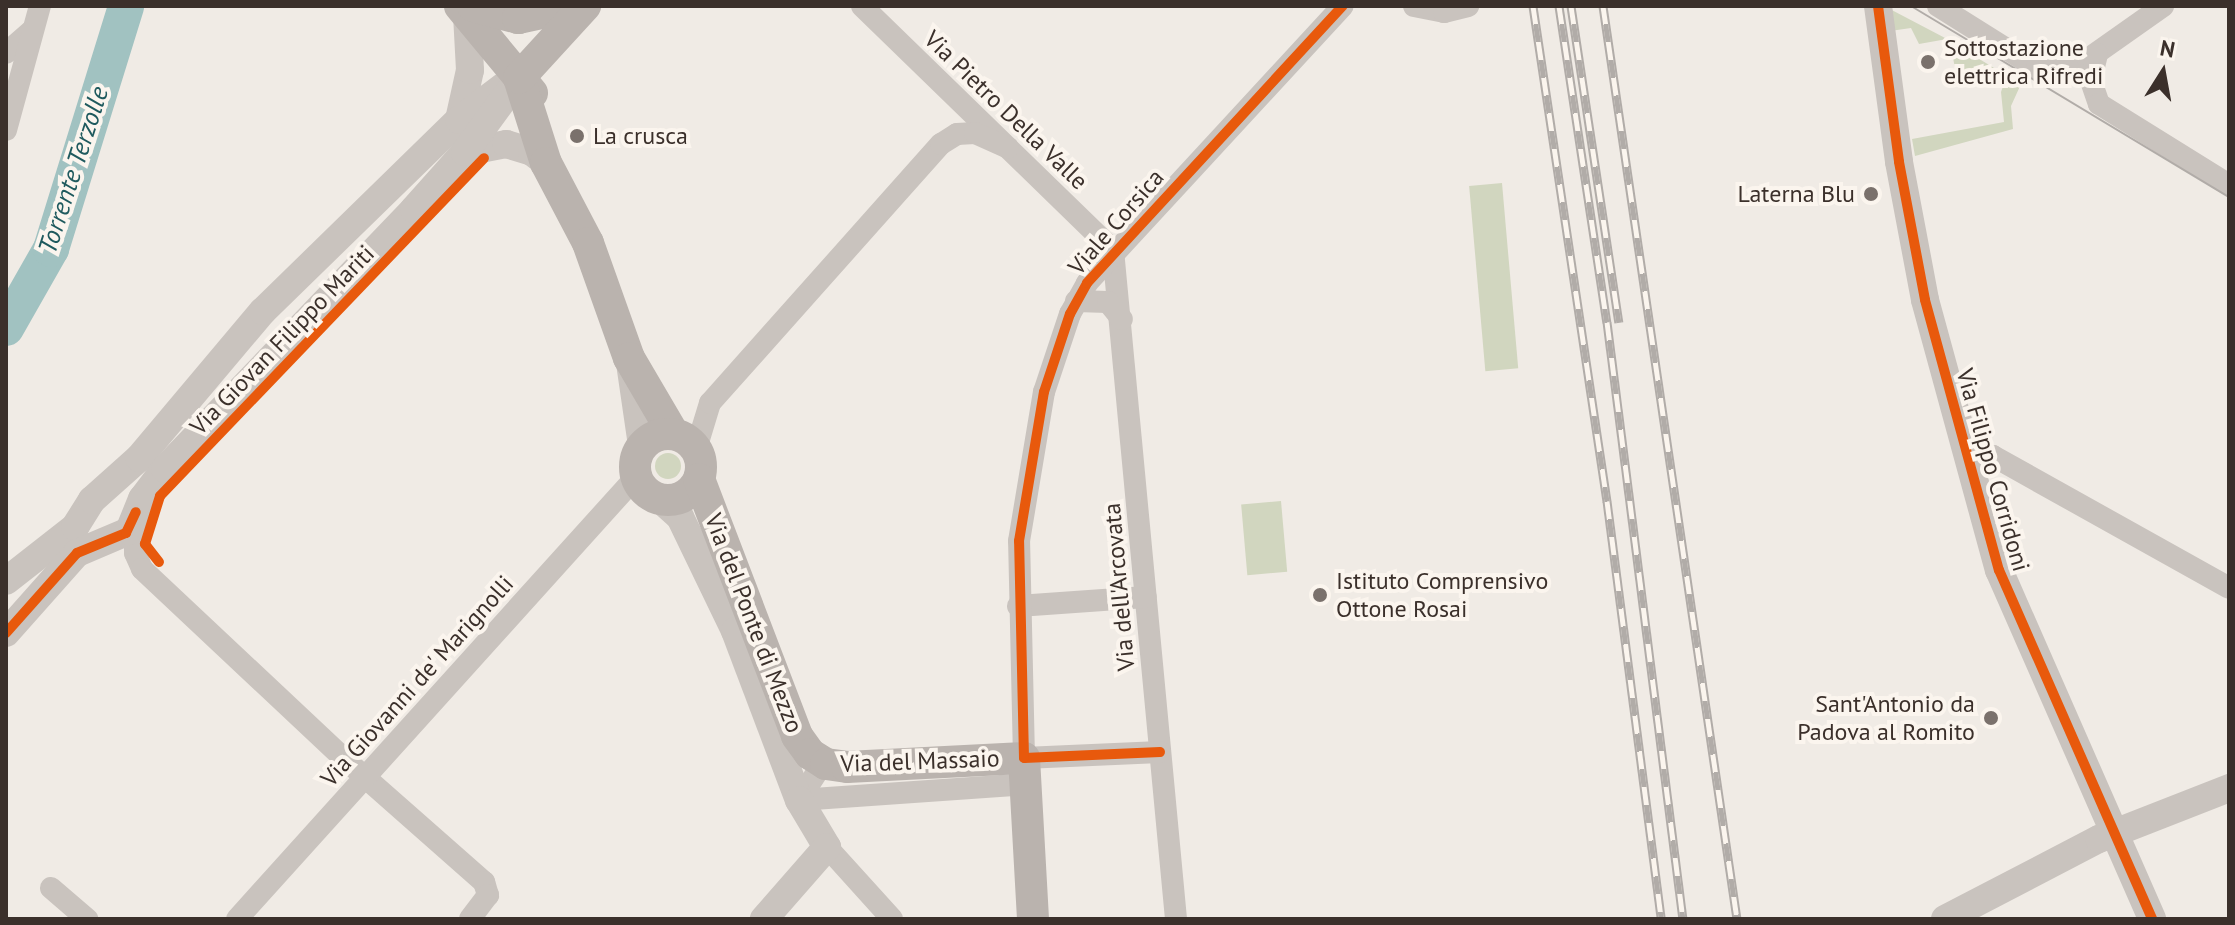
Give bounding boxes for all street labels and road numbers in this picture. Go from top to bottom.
street label: Via Pietro Della Valle [918,24,1094,196]
street label: Viale Corsica [1062,163,1170,281]
street label: Via Giovan Filippo Mariti [184,239,380,441]
street label: Via Filippo Corridoni [1950,365,2036,575]
street label: Via dell'Arcovata [1097,502,1141,672]
street label: Via del Ponte di Mezzo [699,509,809,737]
street label: Via Giovanni de' Marignolli [314,569,520,793]
street label: Via del Massaio [840,744,1000,778]

